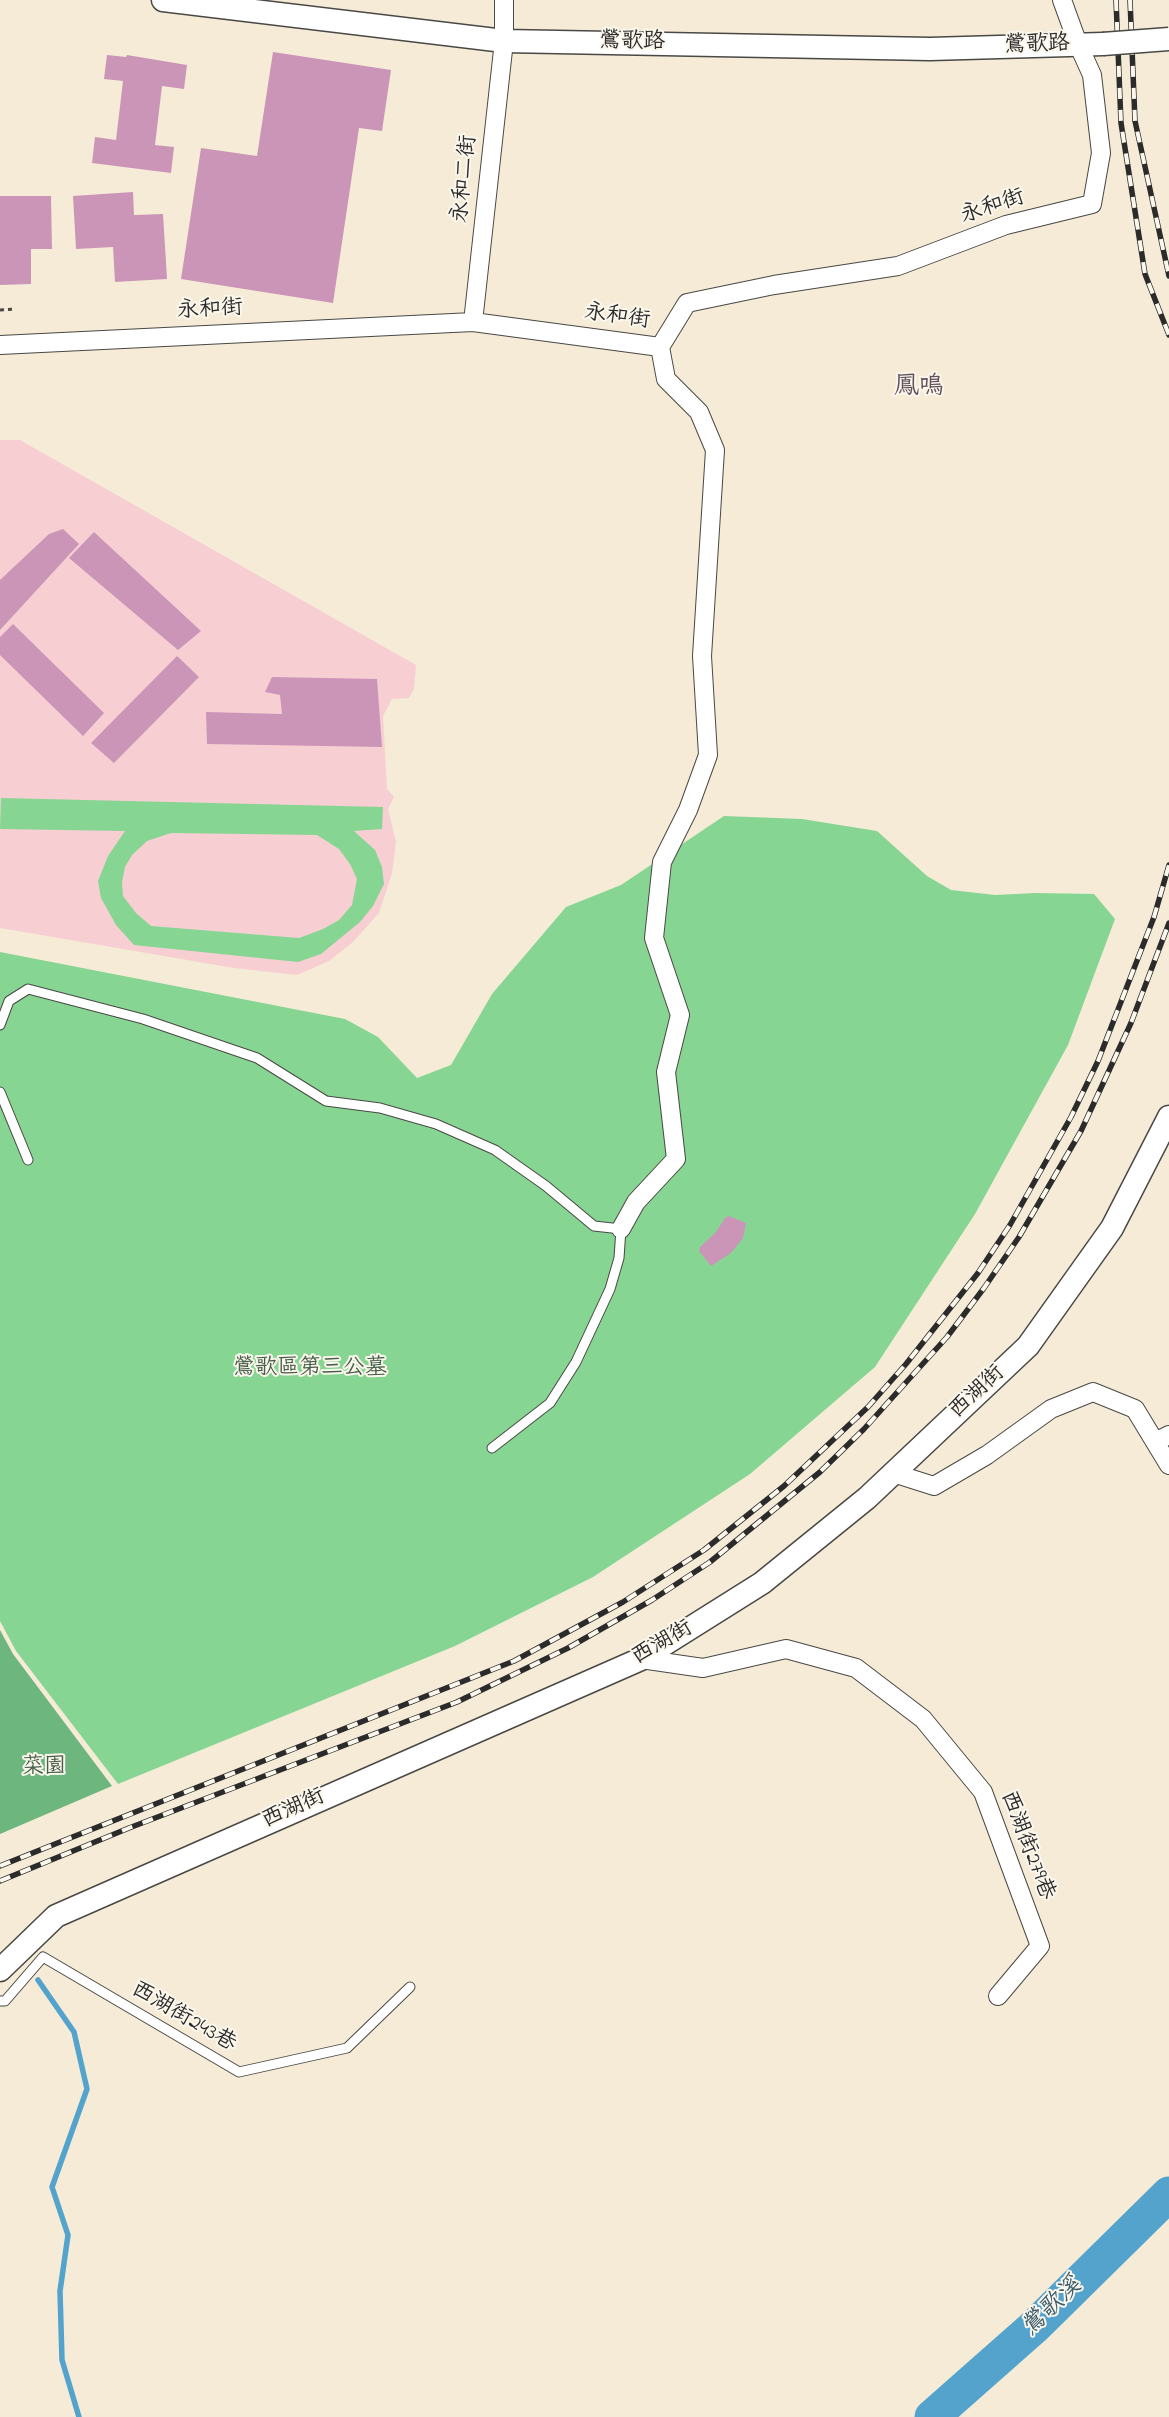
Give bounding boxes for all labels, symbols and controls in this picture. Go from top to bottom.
street label: 鶯歌路 [599,29,665,57]
street label: 鶯歌路 [1004,32,1070,60]
street label: 永和二街 [448,134,484,224]
street label: 永和街 [958,185,1028,231]
street label: 永和街 [176,296,244,326]
street label: 永和街 [582,300,652,336]
district label: 鳳鳴 [894,374,944,404]
park label: 鶯歌區第三公墓 [233,1356,387,1382]
street label: 西湖街 [945,1361,1011,1425]
street label: 西湖街 [628,1616,698,1672]
park label: 菜園 [22,1755,66,1781]
street label: 西湖街 [258,1785,330,1835]
street label: 西湖街279巷 [993,1788,1059,1904]
street label: 西湖街243巷 [126,1977,240,2059]
water label: 鶯歌溪 [1017,2273,1089,2343]

